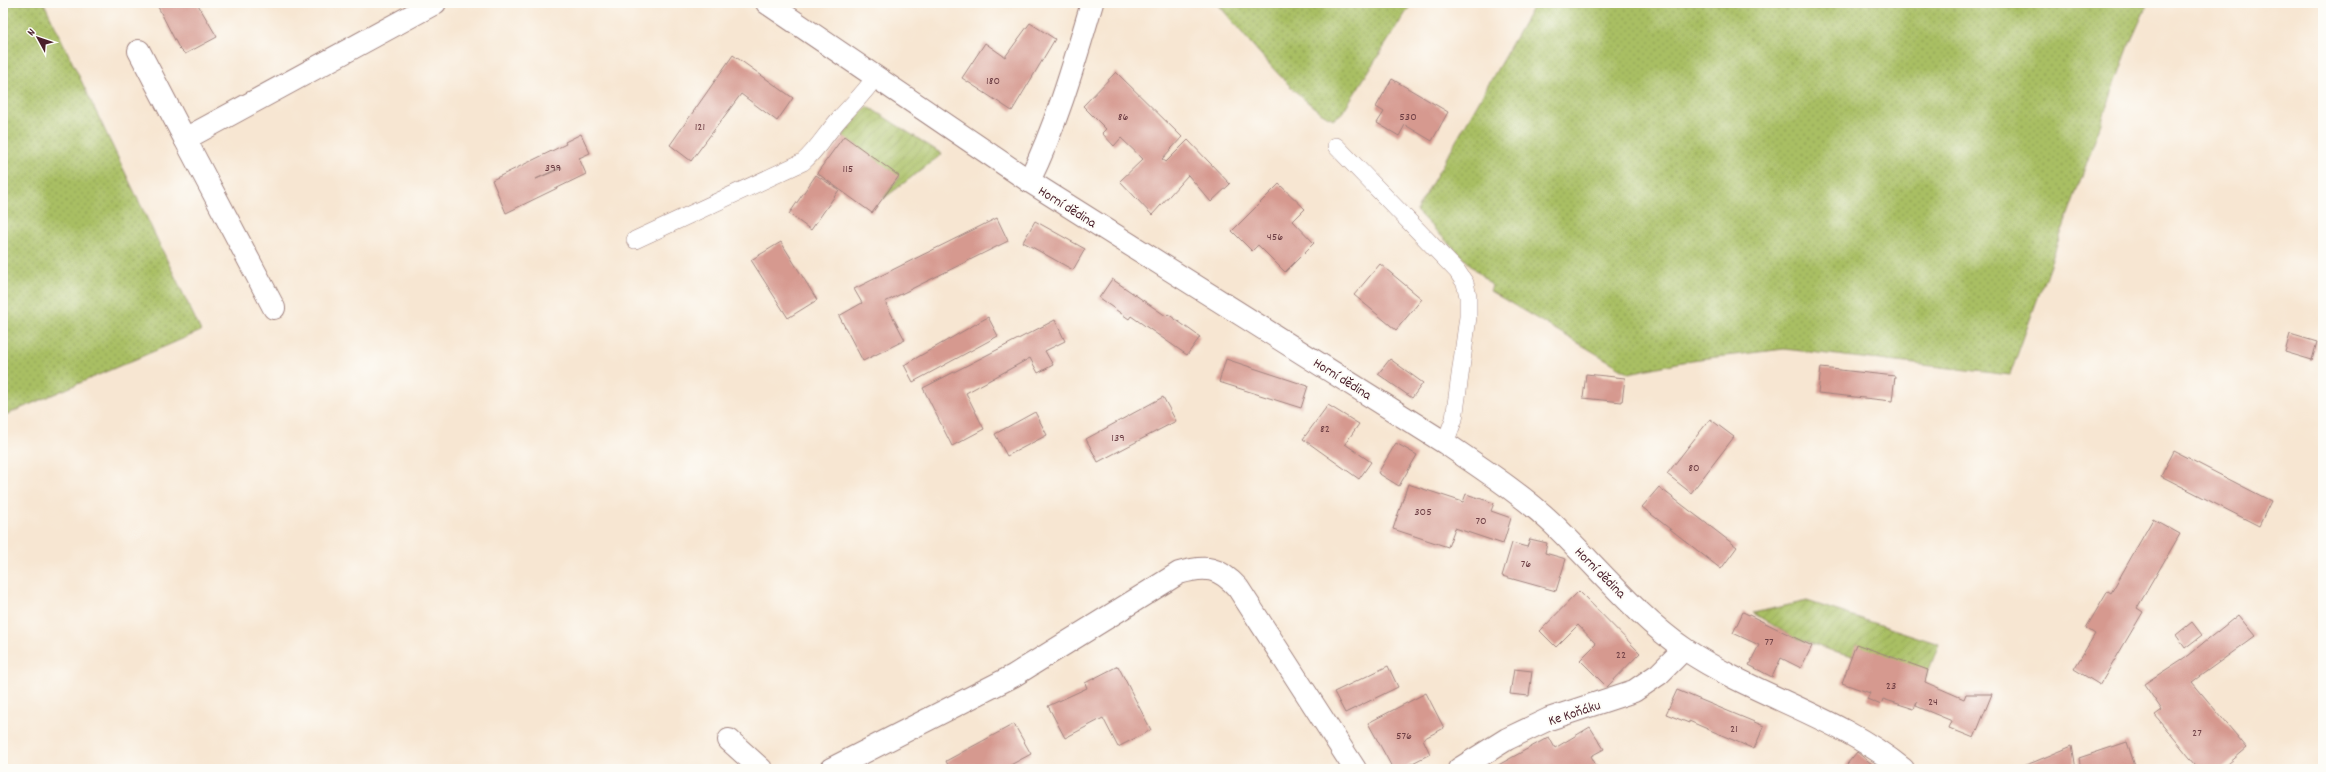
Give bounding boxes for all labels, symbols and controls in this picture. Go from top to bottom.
north arrow [18,18,58,58]
text: N [24,25,40,40]
house number: 180 [986,73,1000,90]
house number: 86 [1118,109,1128,126]
house number: 530 [1399,109,1417,126]
house number: 121 [695,119,705,136]
house number: 399 [545,160,561,177]
house number: 115 [843,161,853,178]
street label: Horní dědina [1034,182,1100,234]
house number: 456 [1267,229,1283,246]
street label: Horní dědina [1309,354,1375,406]
house number: 82 [1320,421,1330,438]
house number: 139 [1111,430,1125,447]
house number: 80 [1688,460,1700,477]
house number: 305 [1414,504,1432,521]
house number: 70 [1475,513,1487,530]
street label: Horní dědina [1569,543,1630,604]
house number: 76 [1521,556,1531,573]
house number: 77 [1764,634,1774,651]
house number: 22 [1616,647,1626,664]
house number: 23 [1886,678,1896,695]
house number: 24 [1928,694,1938,711]
street label: Ke Koňáku [1546,696,1603,732]
house number: 21 [1730,721,1738,738]
house number: 27 [2192,725,2202,742]
house number: 576 [1396,728,1412,745]

